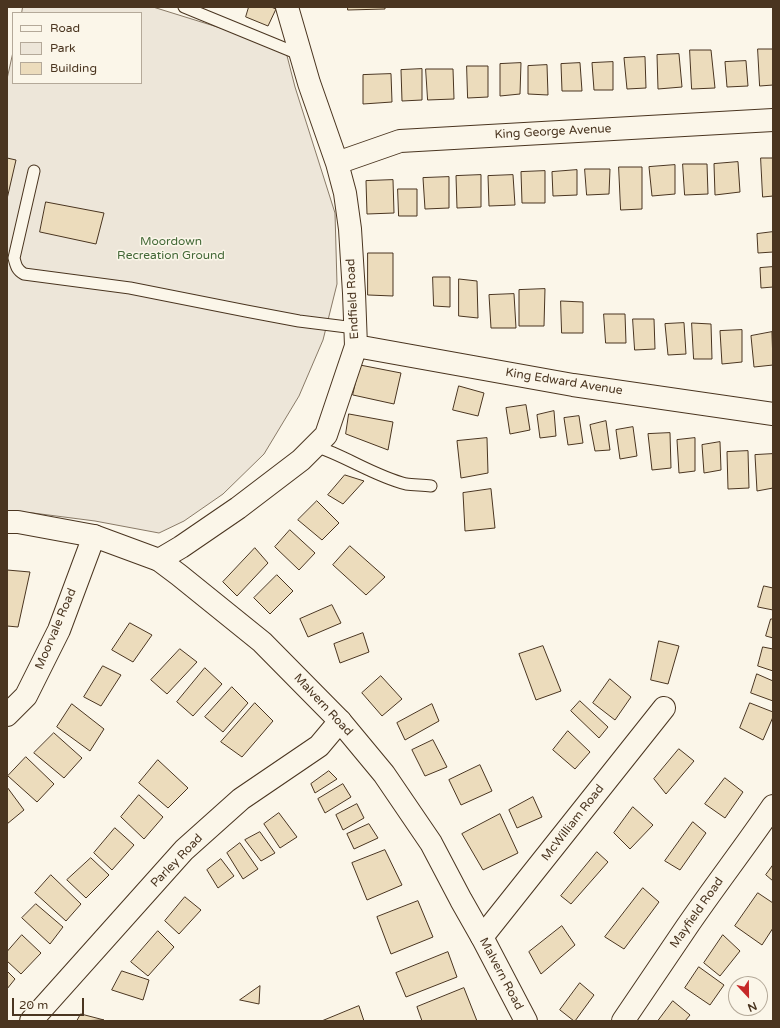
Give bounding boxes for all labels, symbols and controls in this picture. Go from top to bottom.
legend [12,12,142,84]
text: Road [50,21,80,35]
text: Park [50,41,76,55]
text: Building [50,61,97,75]
street label: King George Avenue [494,122,612,142]
park label: Moordown Recreation Ground [117,235,225,263]
street label: Endfield Road [344,258,362,340]
street label: King Edward Avenue [504,366,624,398]
street label: Moorvale Road [32,586,80,672]
street label: Malvern Road [291,671,355,739]
street label: McWilliam Road [539,782,607,864]
street label: Parley Road [148,831,206,891]
street label: Mayfield Road [667,875,727,951]
street label: Malvern Road [476,935,526,1013]
north arrow [728,976,768,1016]
scale bar [14,990,86,1016]
text: 20 m [19,998,48,1012]
text: N [746,999,759,1014]

